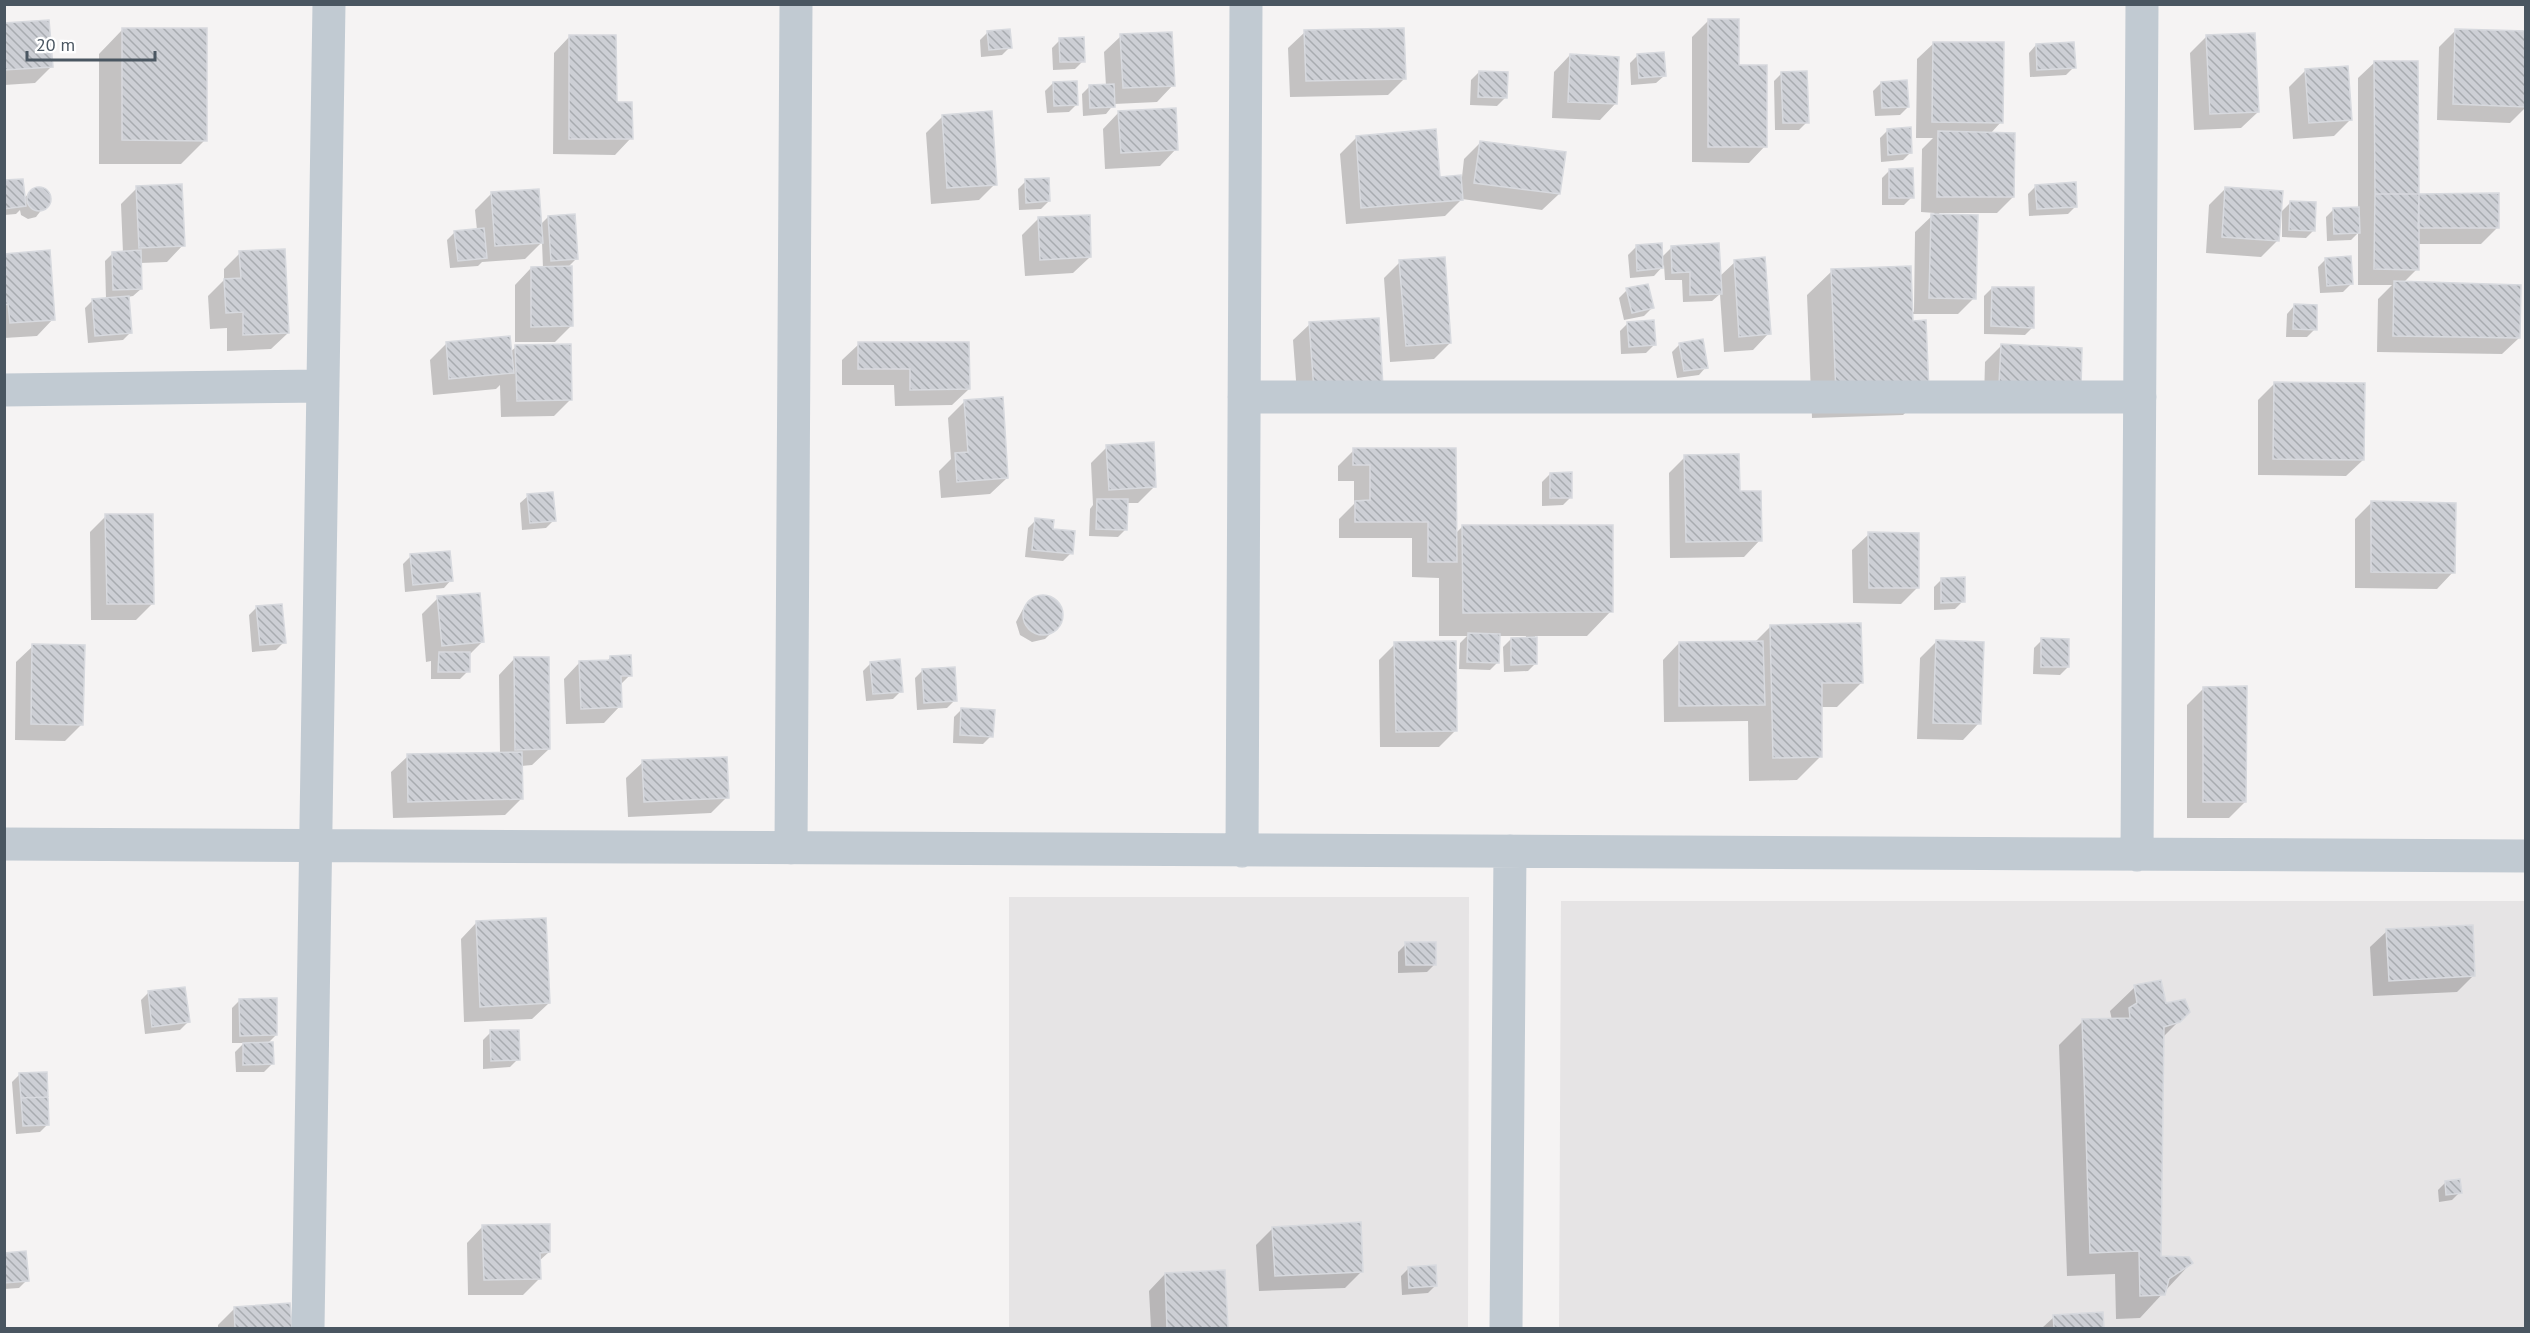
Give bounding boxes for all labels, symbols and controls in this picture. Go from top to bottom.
scale bar [27,24,154,62]
text: 20 m [36,33,75,56]

